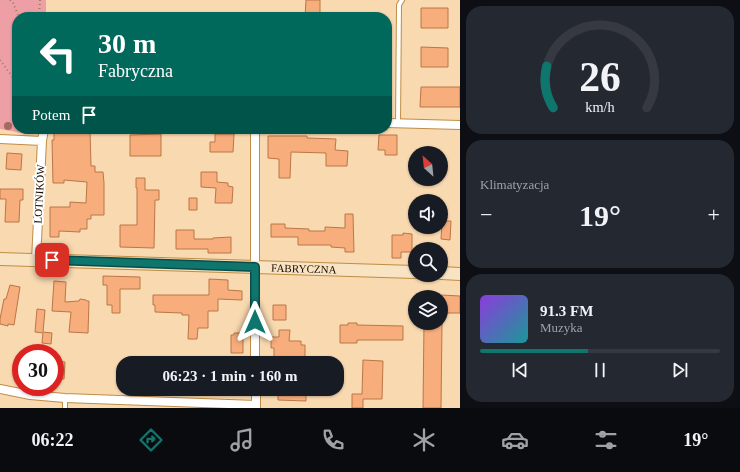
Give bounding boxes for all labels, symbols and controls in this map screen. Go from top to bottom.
icon: left [32,28,84,80]
text: 30 m [98,28,156,59]
text: 26 [579,54,621,100]
text: Fabryczna [98,61,173,81]
text: km/h [585,99,615,115]
icon: arrive [78,104,100,126]
text: Potem [32,107,70,123]
north arrow [408,146,448,186]
map controls [408,146,448,330]
street label: LOTNIKÓW [31,163,47,224]
text: Klimatyzacja [480,177,549,192]
button: sound [408,194,448,234]
text: 19° [579,199,621,232]
text: − [480,202,492,227]
text: + [708,202,720,227]
button: search [408,242,448,282]
pin [35,243,69,277]
icon: arrive [41,249,63,271]
street label: FABRYCZNA [271,261,337,276]
button: layers [408,290,448,330]
position arrow [234,301,276,343]
text: 91.3 FM [540,303,593,319]
text: Muzyka [540,320,583,335]
speed limit sign: 30 [12,344,64,396]
icon: previous [509,359,531,381]
icon: pause [589,359,611,381]
icon: next [669,359,691,381]
text: 06:23 · 1 min · 160 m [163,368,298,384]
icon: directions [137,426,165,454]
icon: music [228,426,256,454]
icon: phone [319,426,347,454]
icon: climate [410,426,438,454]
icon: car [501,426,529,454]
icon: filters [592,426,620,454]
text: 06:22 [32,430,74,450]
text: 19° [683,430,708,450]

